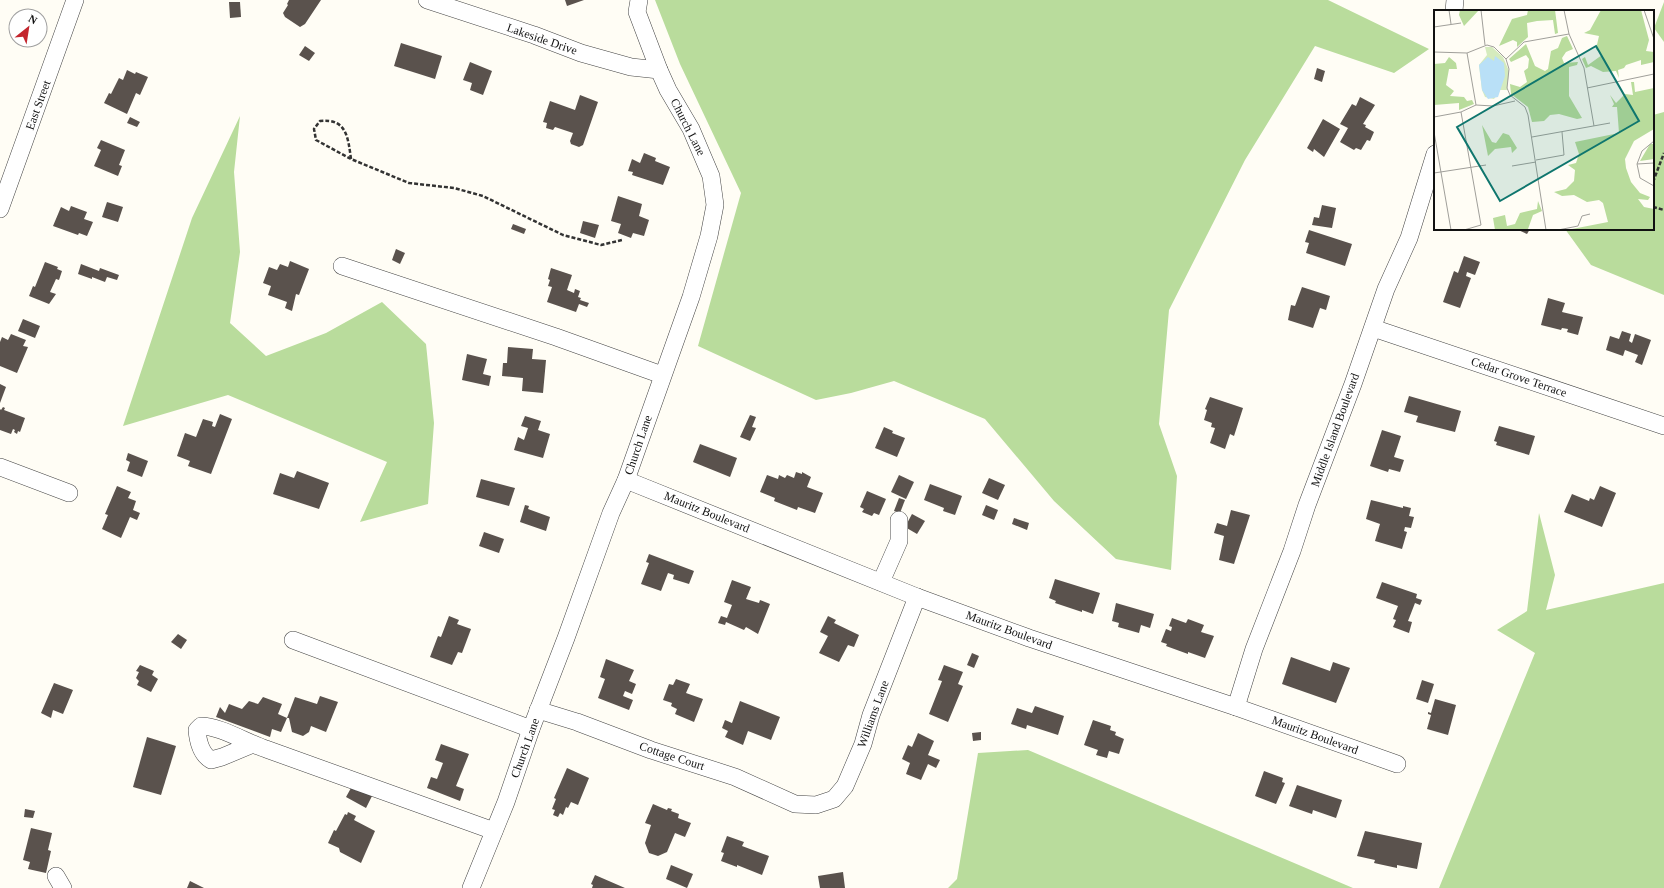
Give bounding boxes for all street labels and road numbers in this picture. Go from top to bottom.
street label: Lakeside Drive [505,20,579,58]
street label: East Street [23,78,54,132]
street label: Church Lane [668,96,708,158]
street label: Cedar Grove Terrace [1469,354,1569,400]
street label: Middle Island Boulevard [1308,371,1362,489]
street label: Church Lane [621,413,655,477]
street label: Mauritz Boulevard [662,488,752,536]
street label: Mauritz Boulevard [964,608,1054,652]
street label: Williams Lane [854,678,892,750]
street label: Mauritz Boulevard [1270,713,1360,757]
street label: Church Lane [508,716,542,780]
street label: Cottage Court [638,739,707,773]

